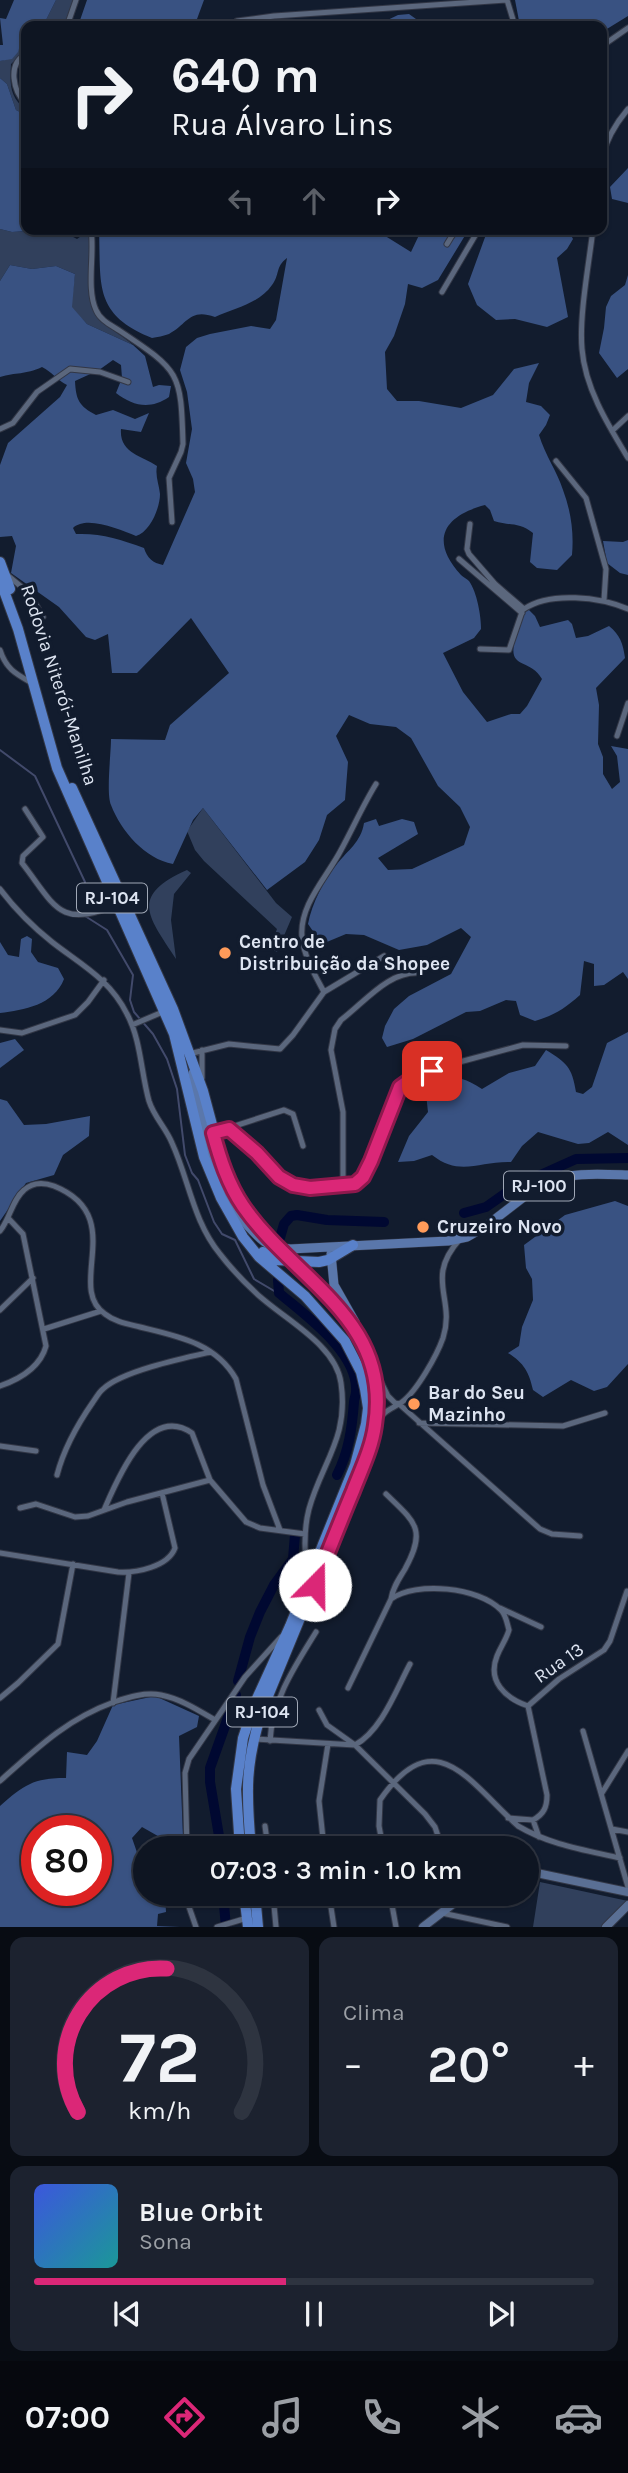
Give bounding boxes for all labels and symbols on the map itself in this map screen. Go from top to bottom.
street label: Rodovia Niterói-Manilha [16,582,102,788]
road number: RJ-104 [77,884,147,912]
place label: Centro de Distribuição da Shopee [239,931,450,975]
marker: Centro de Distribuição da Shopee [217,945,233,961]
pin [402,1041,462,1101]
road number: RJ-100 [504,1171,574,1200]
place label: Cruzeiro Novo [437,1216,562,1238]
marker: Cruzeiro Novo [415,1219,431,1235]
place label: Bar do Seu Mazinho [428,1382,525,1426]
marker: Bar do Seu Mazinho [406,1396,422,1412]
position arrow [278,1548,352,1622]
street label: Rua 13 [530,1638,588,1688]
road number: RJ-104 [227,1698,297,1727]
speed limit sign: 80 [21,1815,112,1906]

